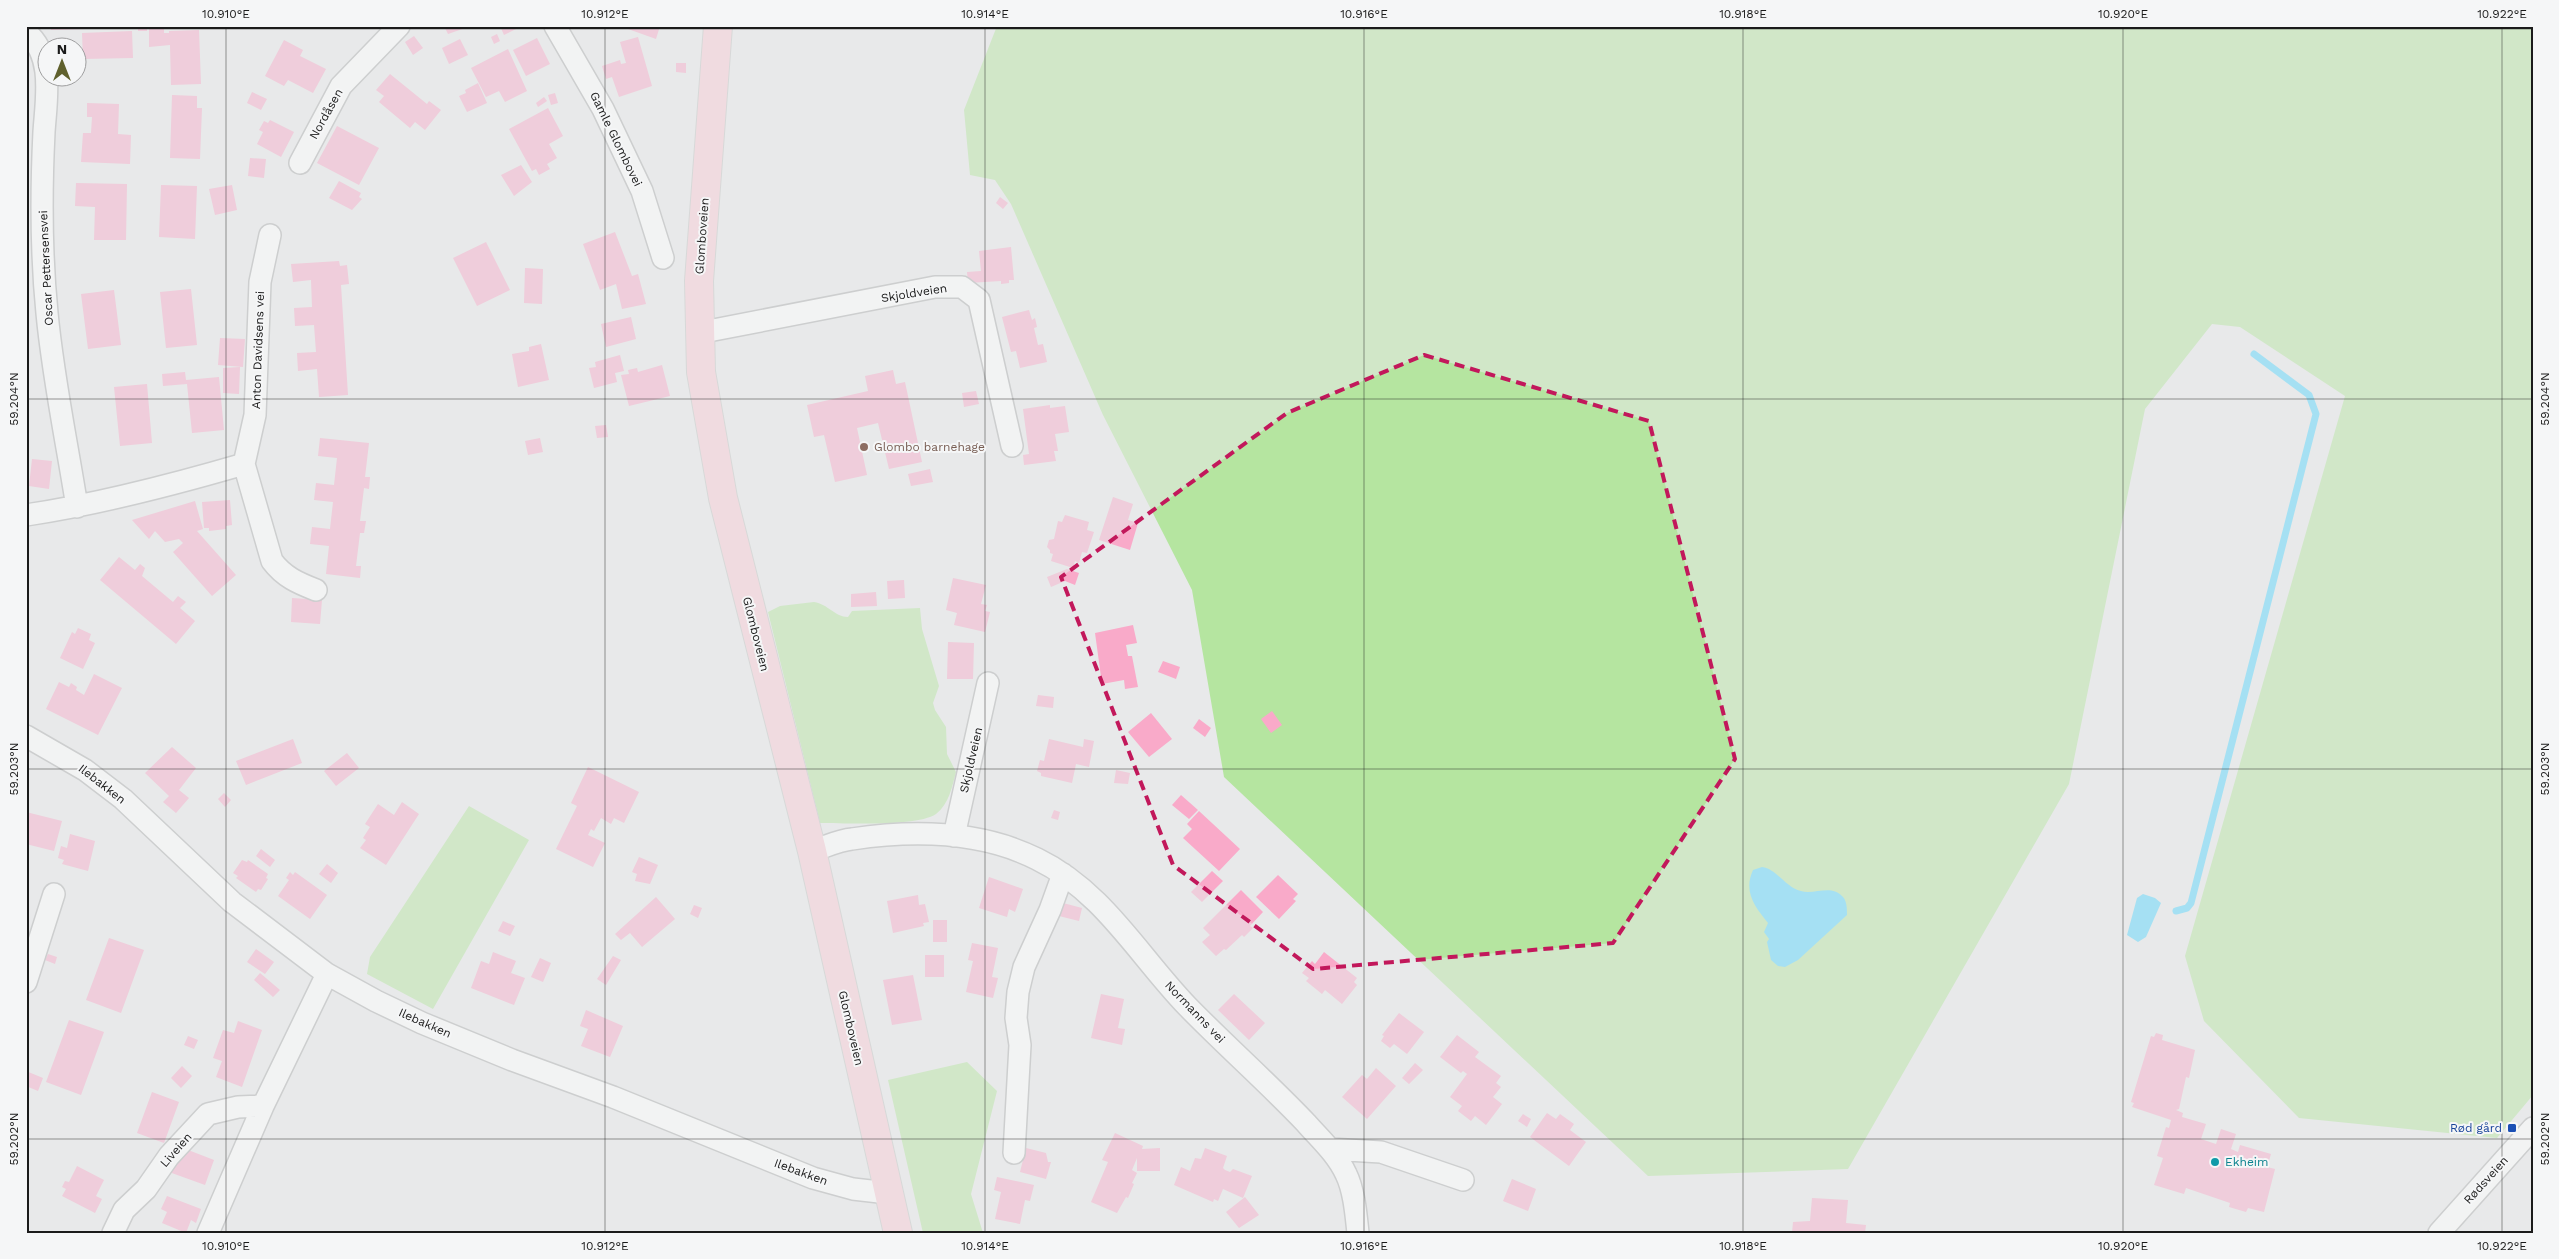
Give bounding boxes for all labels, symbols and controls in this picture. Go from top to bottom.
text: 10.910°E [202,7,250,21]
text: 10.912°E [581,7,629,21]
text: 10.914°E [961,7,1009,21]
text: 10.916°E [1340,7,1388,21]
text: 10.918°E [1719,7,1767,21]
text: 10.920°E [2098,7,2148,21]
text: 10.922°E [2477,7,2527,21]
north arrow [38,38,88,88]
text: N [57,41,67,57]
street label: Nordåsen [306,86,346,142]
street label: Gamle Glombovei [587,89,645,189]
street label: Glomboveien [692,197,712,275]
street label: Oscar Pettersensvei [36,210,56,326]
street label: Skjoldveien [880,281,948,305]
street label: Anton Davidsens vei [249,291,267,409]
text: 59.204°N [7,372,21,426]
text: 59.204°N [2538,372,2552,426]
place label: Glombo barnehage [874,440,985,454]
marker: Glombo barnehage [858,441,870,453]
street label: Glomboveien [740,595,772,673]
street label: Skjoldveien [957,726,985,794]
text: 59.203°N [7,743,21,795]
text: 59.203°N [2538,743,2552,795]
street label: Ilebakken [76,761,128,807]
street label: Normanns vei [1162,978,1228,1046]
street label: Glomboveien [836,989,866,1067]
street label: Ilebakken [397,1005,453,1041]
text: 59.202°N [7,1112,21,1166]
text: 59.202°N [2538,1112,2552,1166]
place label: Rød gård [2450,1121,2502,1135]
marker: Rød gård [2506,1122,2518,1134]
street label: Liveien [157,1130,195,1170]
street label: Rødsveien [2461,1153,2511,1207]
place label: Ekheim [2225,1155,2268,1169]
street label: Ilebakken [772,1156,830,1188]
marker: Ekheim [2209,1156,2221,1168]
text: 10.910°E [202,1239,250,1253]
text: 10.912°E [581,1239,629,1253]
text: 10.914°E [961,1239,1009,1253]
text: 10.916°E [1340,1239,1388,1253]
text: 10.918°E [1719,1239,1767,1253]
text: 10.920°E [2098,1239,2148,1253]
text: 10.922°E [2477,1239,2527,1253]

